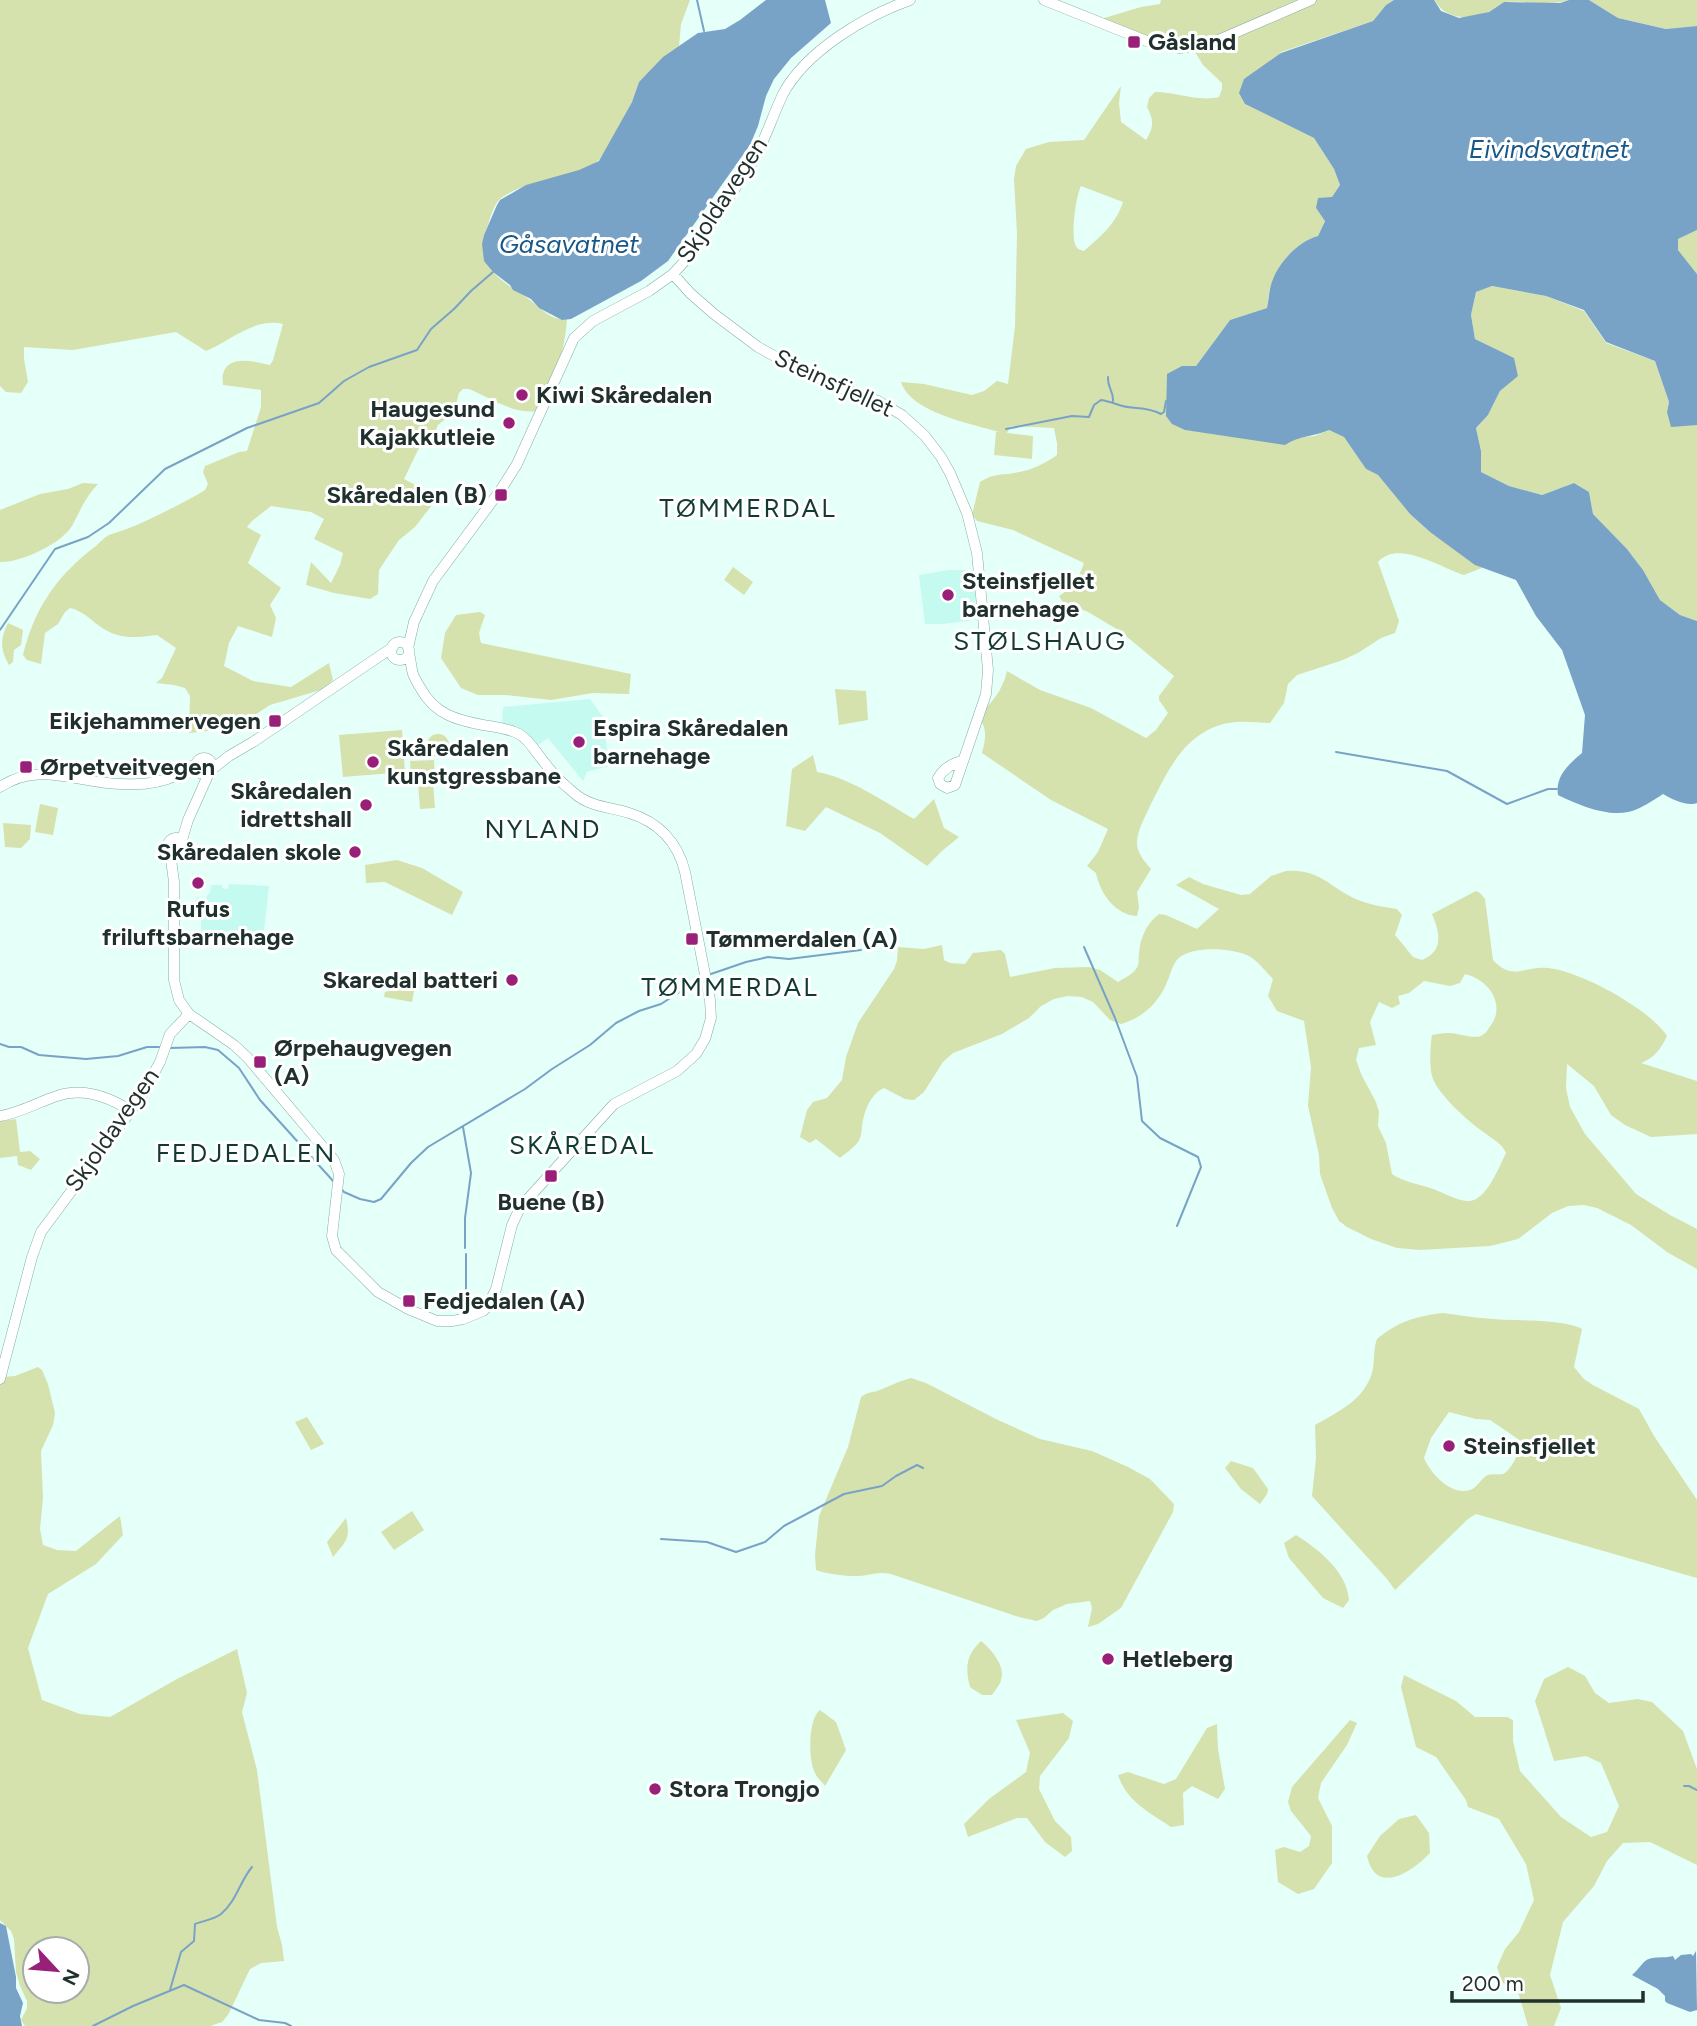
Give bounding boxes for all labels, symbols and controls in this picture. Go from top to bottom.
place label: Gåsland [1148,27,1236,56]
marker: Gåsland [1126,34,1142,50]
street label: Skjoldavegen [670,131,773,268]
water label: Eivindsvatnet [1469,133,1630,165]
water label: Gåsavatnet [499,228,640,260]
street label: Steinsfjellet [770,342,898,423]
place label: Kiwi Skåredalen [536,380,712,409]
marker: Kiwi Skåredalen [514,387,530,403]
place label: Haugesund Kajakkutleie [359,394,495,451]
marker: Haugesund Kajakkutleie [501,415,517,431]
place label: Skåredalen (B) [326,480,487,509]
marker: Skåredalen (B) [493,487,509,503]
district label: TØMMERDAL [659,492,837,524]
place label: Steinsfjellet barnehage [962,566,1095,623]
marker: Steinsfjellet barnehage [940,587,956,603]
district label: STØLSHAUG [953,625,1127,657]
place label: Eikjehammervegen [49,706,261,735]
marker: Eikjehammervegen [267,713,283,729]
place label: Espira Skåredalen barnehage [593,713,788,770]
place label: Skåredalen kunstgressbane [387,733,561,790]
marker: Espira Skåredalen barnehage [571,734,587,750]
place label: Ørpetveitvegen [40,752,215,781]
marker: Skåredalen kunstgressbane [365,754,381,770]
marker: Ørpetveitvegen [18,759,34,775]
place label: Skåredalen idrettshall [230,776,352,833]
marker: Skåredalen idrettshall [358,797,374,813]
district label: NYLAND [485,813,601,845]
place label: Skåredalen skole [157,837,341,866]
marker: Skåredalen skole [347,844,363,860]
marker: Rufus friluftsbarnehage [190,875,206,891]
place label: Rufus friluftsbarnehage [102,894,294,951]
place label: Tømmerdalen (A) [706,924,898,953]
marker: Tømmerdalen (A) [684,931,700,947]
place label: Skaredal batteri [322,965,498,994]
district label: TØMMERDAL [641,971,819,1003]
marker: Skaredal batteri [504,972,520,988]
place label: Ørpehaugvegen (A) [274,1033,452,1090]
marker: Ørpehaugvegen (A) [252,1054,268,1070]
street label: Skjoldavegen [58,1062,165,1197]
district label: SKÅREDAL [509,1129,655,1161]
district label: FEDJEDALEN [156,1137,336,1169]
marker: Buene (B) [543,1168,559,1184]
place label: Buene (B) [497,1187,605,1216]
place label: Fedjedalen (A) [423,1286,585,1315]
marker: Fedjedalen (A) [401,1293,417,1309]
place label: Steinsfjellet [1463,1431,1596,1460]
marker: Steinsfjellet [1441,1438,1457,1454]
place label: Hetleberg [1122,1644,1233,1673]
marker: Hetleberg [1100,1651,1116,1667]
place label: Stora Trongjo [669,1774,820,1803]
marker: Stora Trongjo [647,1781,663,1797]
north arrow [21,1935,91,2005]
scale bar [1452,1960,1643,2004]
text: N [57,1966,84,1989]
text: 200 m [1462,1971,1524,1996]

